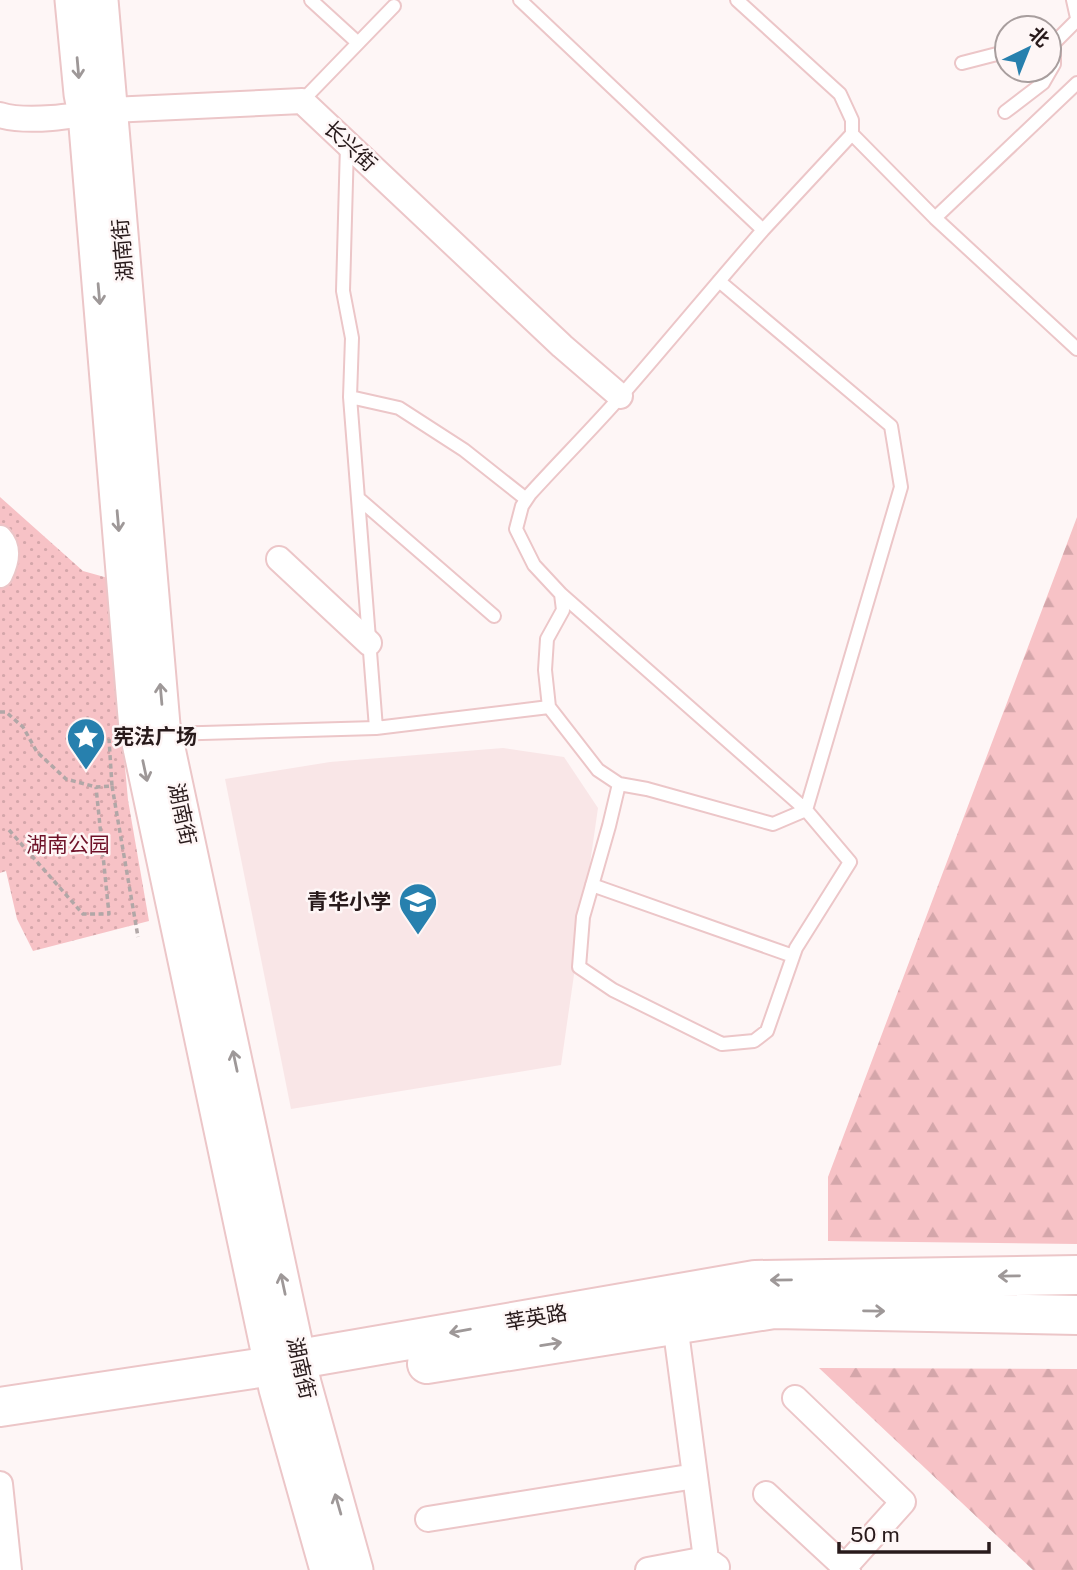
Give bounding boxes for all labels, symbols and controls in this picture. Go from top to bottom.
north arrow [993,14,1063,84]
text: 北 [1025,22,1054,51]
one-way arrow [72,56,85,79]
street label: 长兴街 [319,115,382,176]
street label: 湖南街 [107,218,138,283]
one-way arrow [93,283,106,305]
one-way arrow [112,509,125,532]
one-way arrow [154,684,167,706]
place icon: 宪法广场 [65,716,107,771]
place label: 宪法广场 [113,724,197,749]
one-way arrow [138,759,152,782]
street label: 湖南街 [164,780,201,847]
park label: 湖南公园 [26,832,110,857]
school or university icon: 青华小学 [397,881,439,936]
place label: 青华小学 [307,889,391,914]
one-way arrow [228,1050,242,1073]
one-way arrow [998,1270,1021,1283]
one-way arrow [275,1273,289,1296]
one-way arrow [770,1273,793,1287]
street label: 莘英路 [503,1300,569,1335]
one-way arrow [862,1304,885,1318]
one-way arrow [449,1325,472,1338]
street label: 湖南街 [282,1334,321,1401]
one-way arrow [539,1337,562,1350]
one-way arrow [330,1494,343,1516]
scale bar [839,1510,990,1554]
text: 50 m [850,1522,900,1547]

